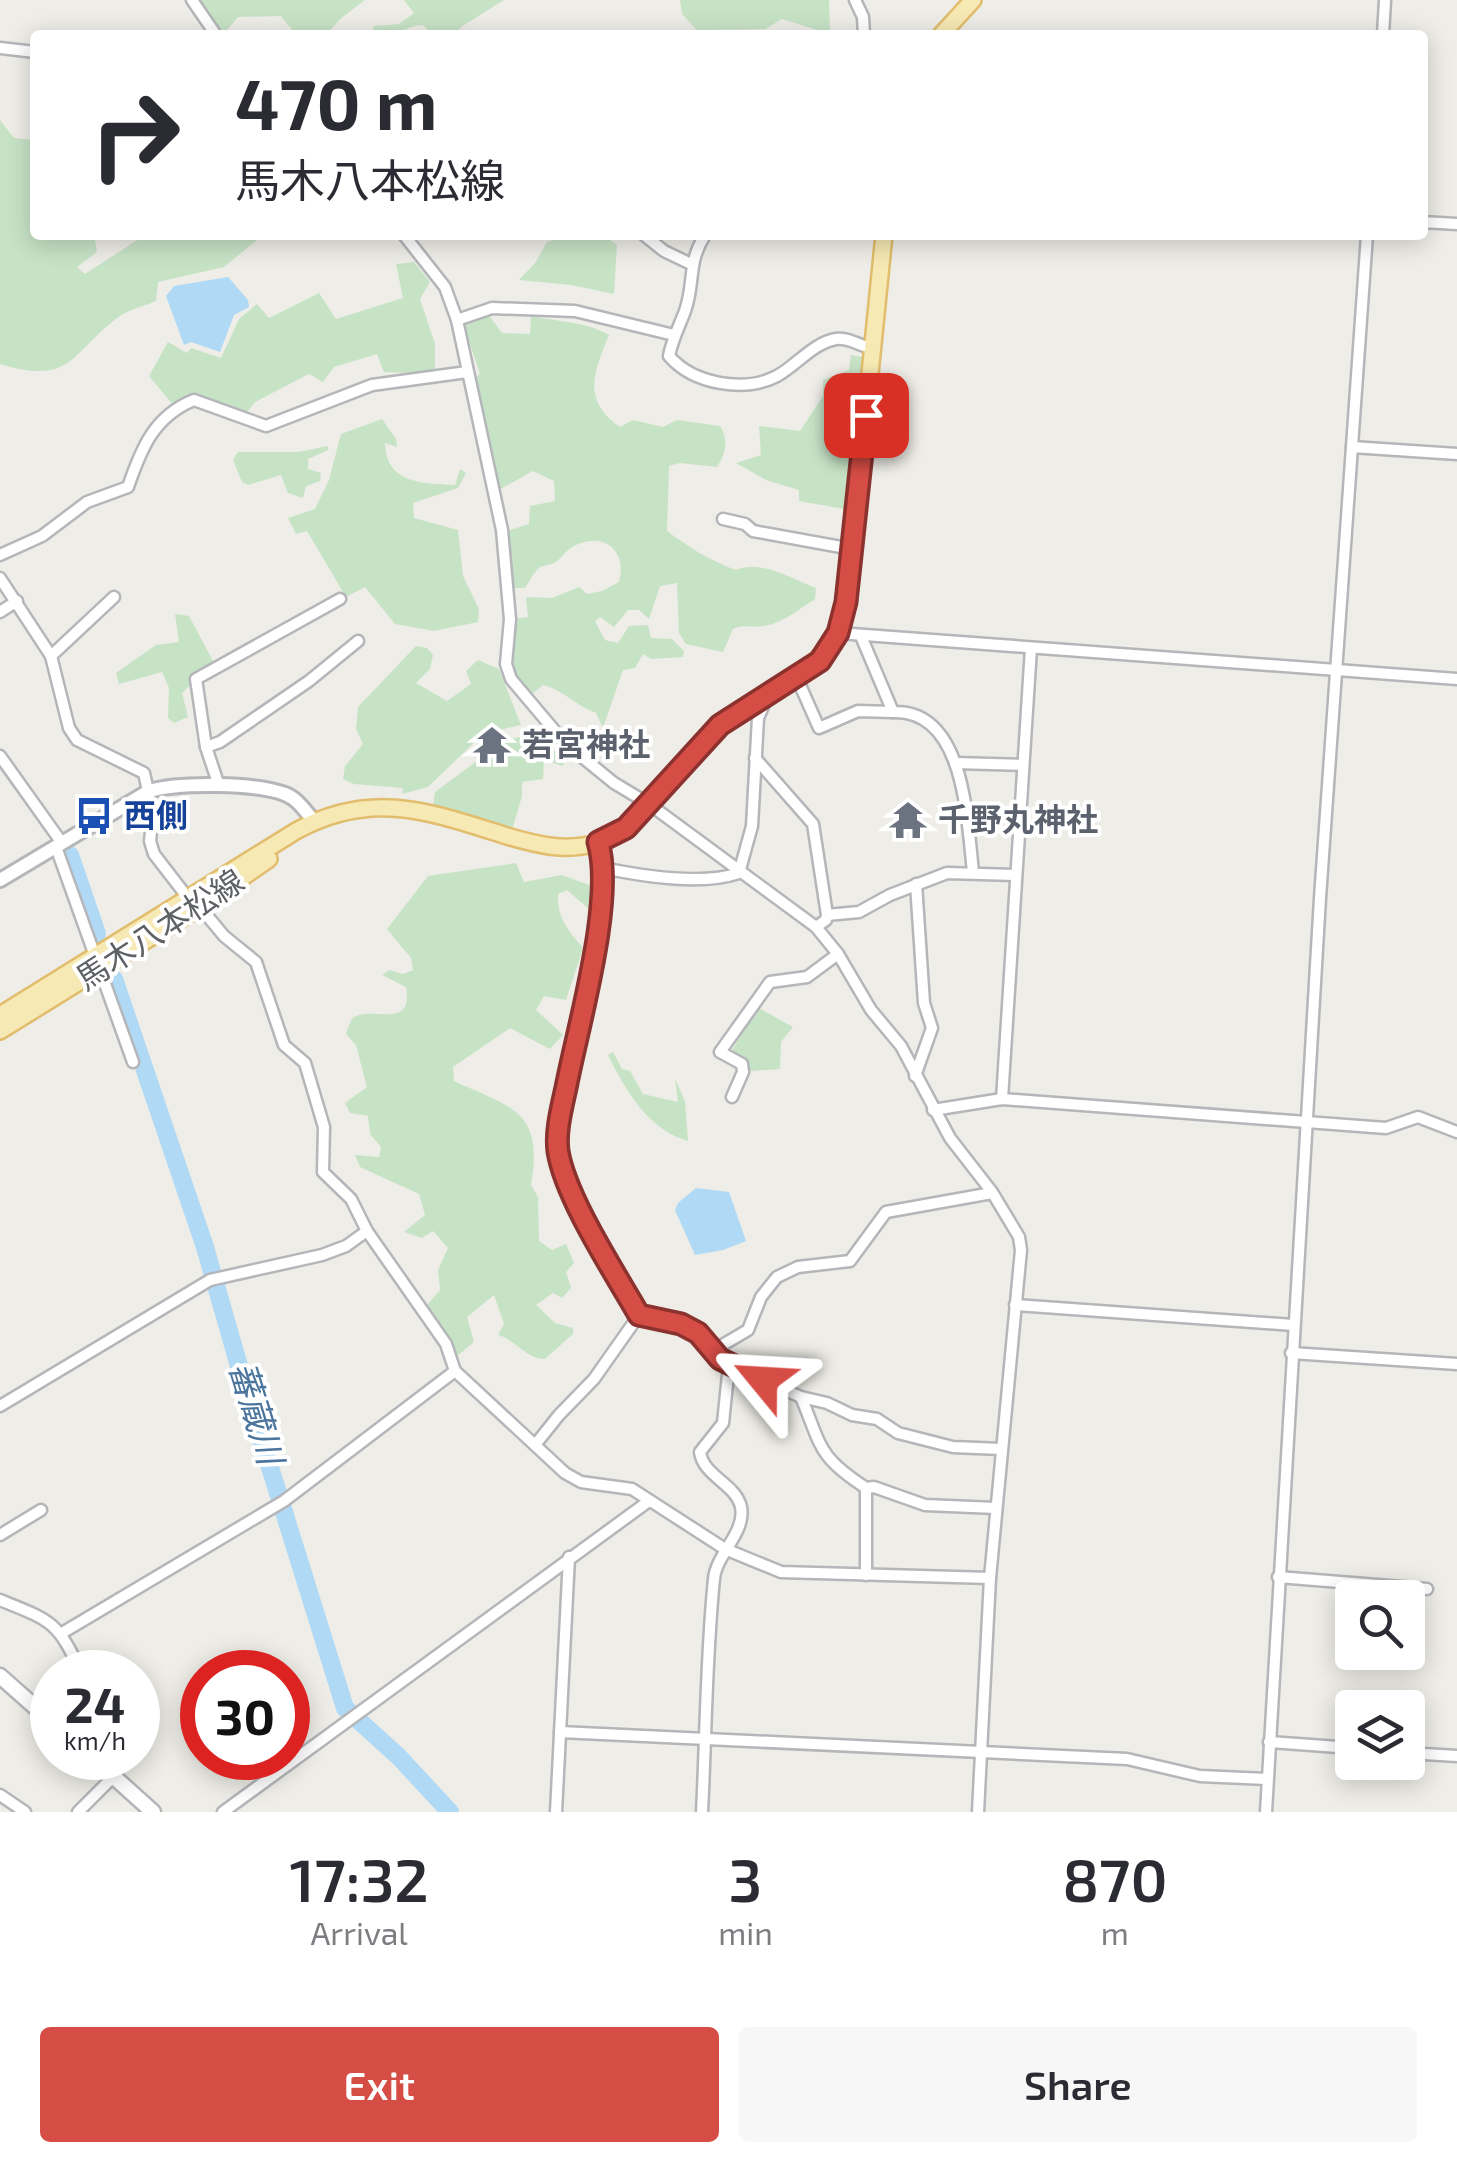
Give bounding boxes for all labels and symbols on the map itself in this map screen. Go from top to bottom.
pin [824,373,909,458]
temple icon: 若宮神社 [471,724,513,766]
place label: 若宮神社 [522,724,650,762]
bus stop icon: 西側 [73,795,115,837]
place label: 西側 [124,795,188,833]
temple icon: 千野丸神社 [887,799,929,841]
place label: 千野丸神社 [938,799,1098,837]
street label: 馬木八本松線 [68,860,250,997]
position arrow [711,1328,815,1432]
water label: 蕃蔵川 [222,1356,295,1473]
speed limit sign: 30 [180,1650,310,1780]

